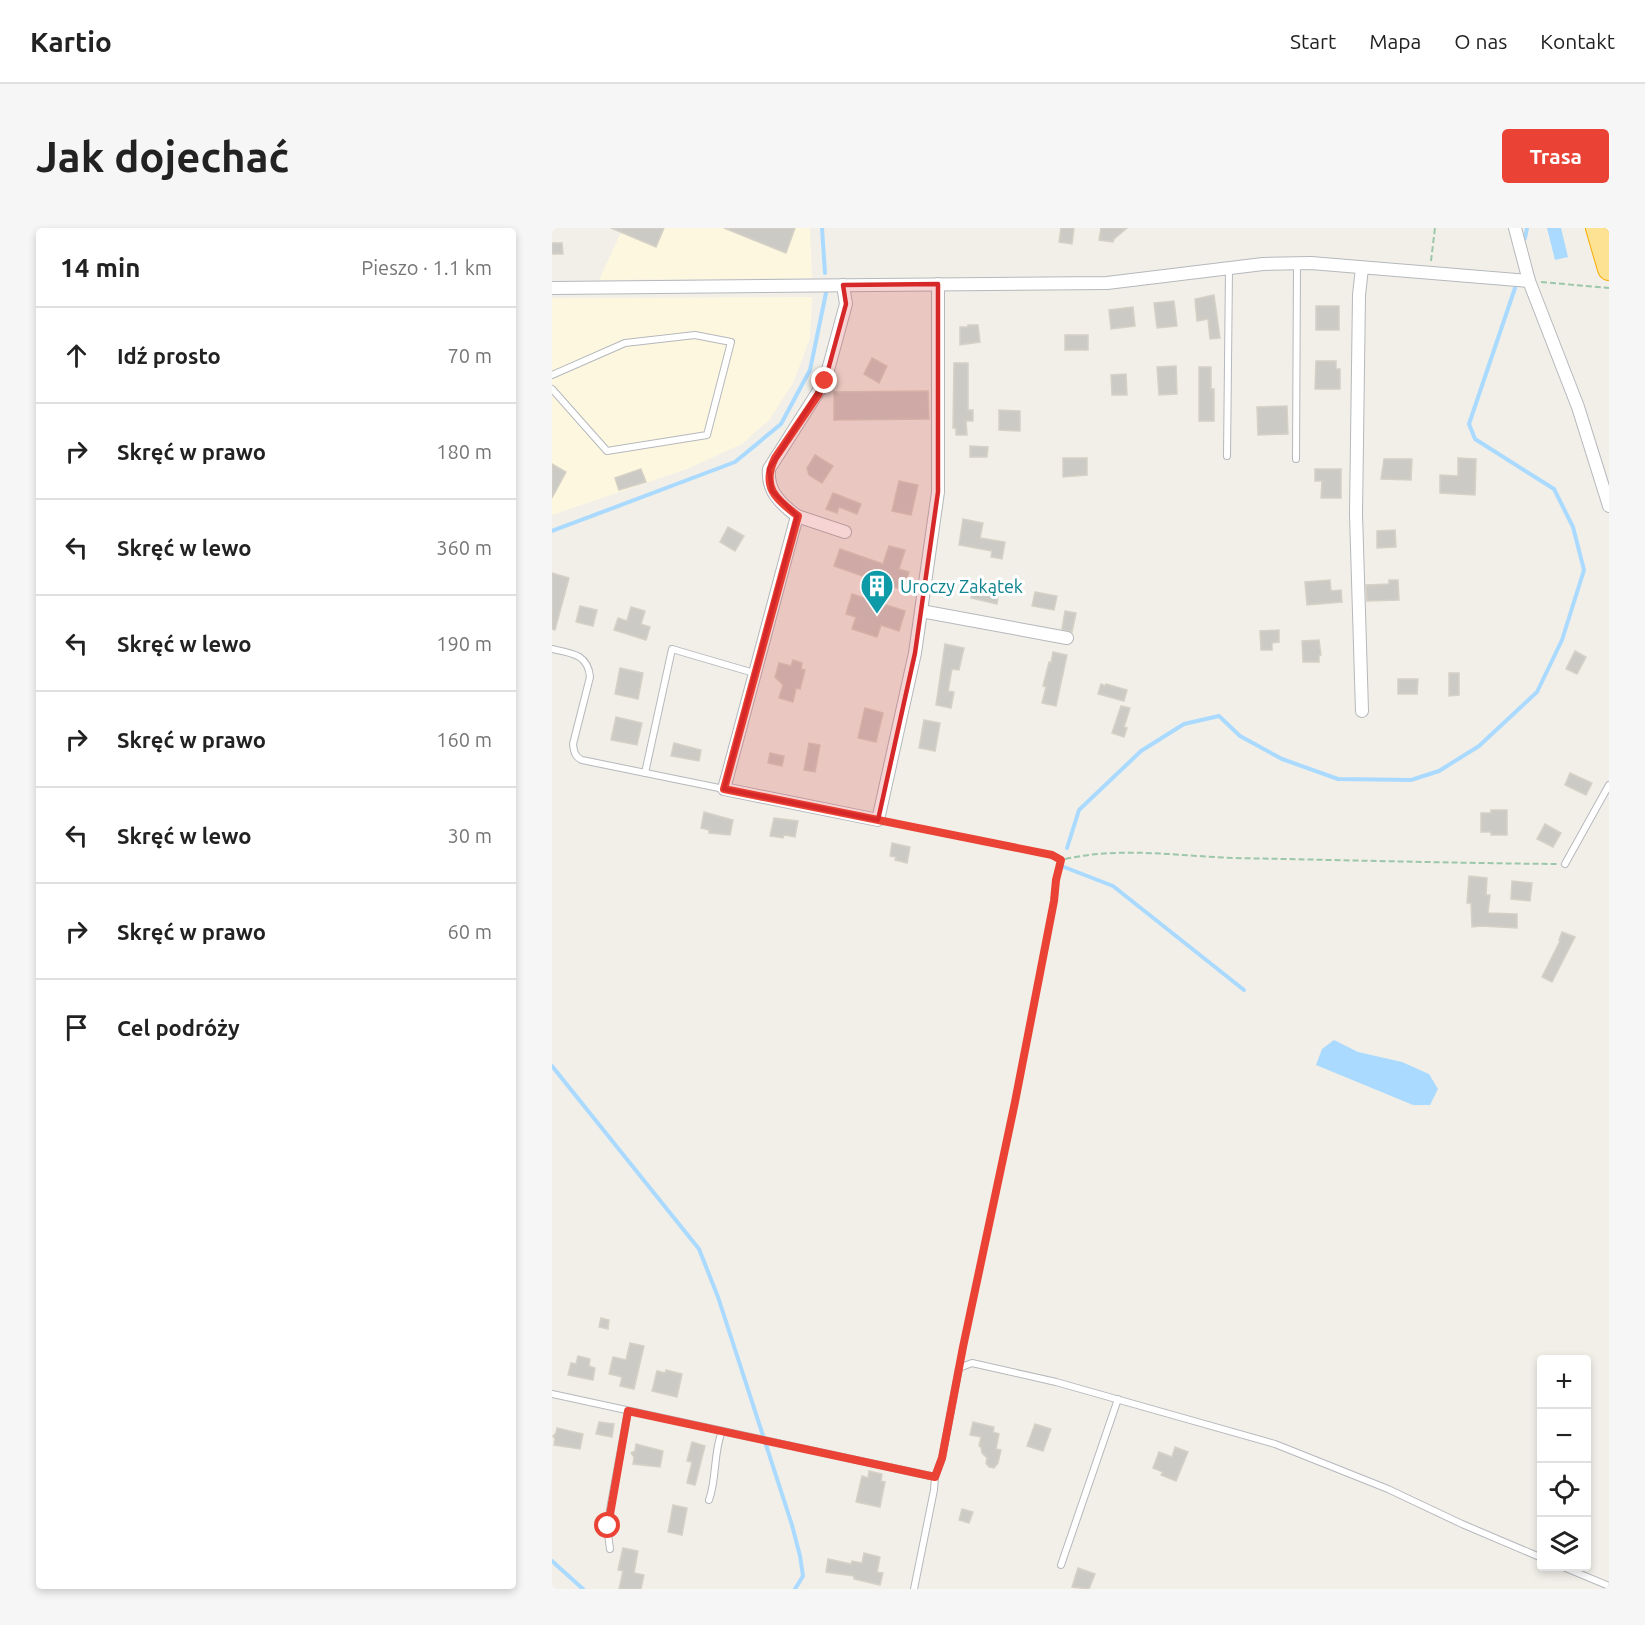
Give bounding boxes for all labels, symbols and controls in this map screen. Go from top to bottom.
text: Kartio [30,26,112,57]
text: Start [1290,29,1336,53]
text: Mapa [1369,29,1421,53]
text: O nas [1454,29,1507,53]
text: Kontakt [1540,29,1615,53]
button: Trasa [1502,129,1609,183]
text: Jak dojechać [36,133,289,180]
text: 14 min [60,253,140,282]
text: Pieszo · 1.1 km [361,256,492,279]
icon: ahead [60,339,93,372]
text: Idź prosto [117,343,221,368]
text: 70 m [448,344,492,367]
route end [811,367,837,393]
icon: right [60,435,93,468]
text: Skręć w prawo [117,439,266,464]
text: 180 m [436,440,492,463]
icon: left [60,531,93,564]
text: Skręć w lewo [117,535,251,560]
text: 360 m [436,536,492,559]
building icon: Uroczy Zakątek [859,568,895,615]
place label: Uroczy Zakątek [900,576,1023,596]
icon: left [60,627,93,660]
text: Skręć w lewo [117,631,251,656]
text: 190 m [436,632,492,655]
icon: right [60,723,93,756]
text: Skręć w prawo [117,727,266,752]
text: 160 m [436,728,492,751]
icon: left [60,819,93,852]
text: Skręć w lewo [117,823,251,848]
text: 30 m [448,824,492,847]
icon: right [60,915,93,948]
text: Skręć w prawo [117,919,266,944]
text: 60 m [448,920,492,943]
icon: arrive [60,1011,93,1044]
text: Cel podróży [117,1015,240,1040]
map controls [1537,1355,1591,1571]
button: + [1537,1355,1591,1409]
button: − [1537,1409,1591,1463]
button: locate [1537,1463,1591,1517]
route start [594,1512,620,1538]
button: layers [1537,1517,1591,1571]

